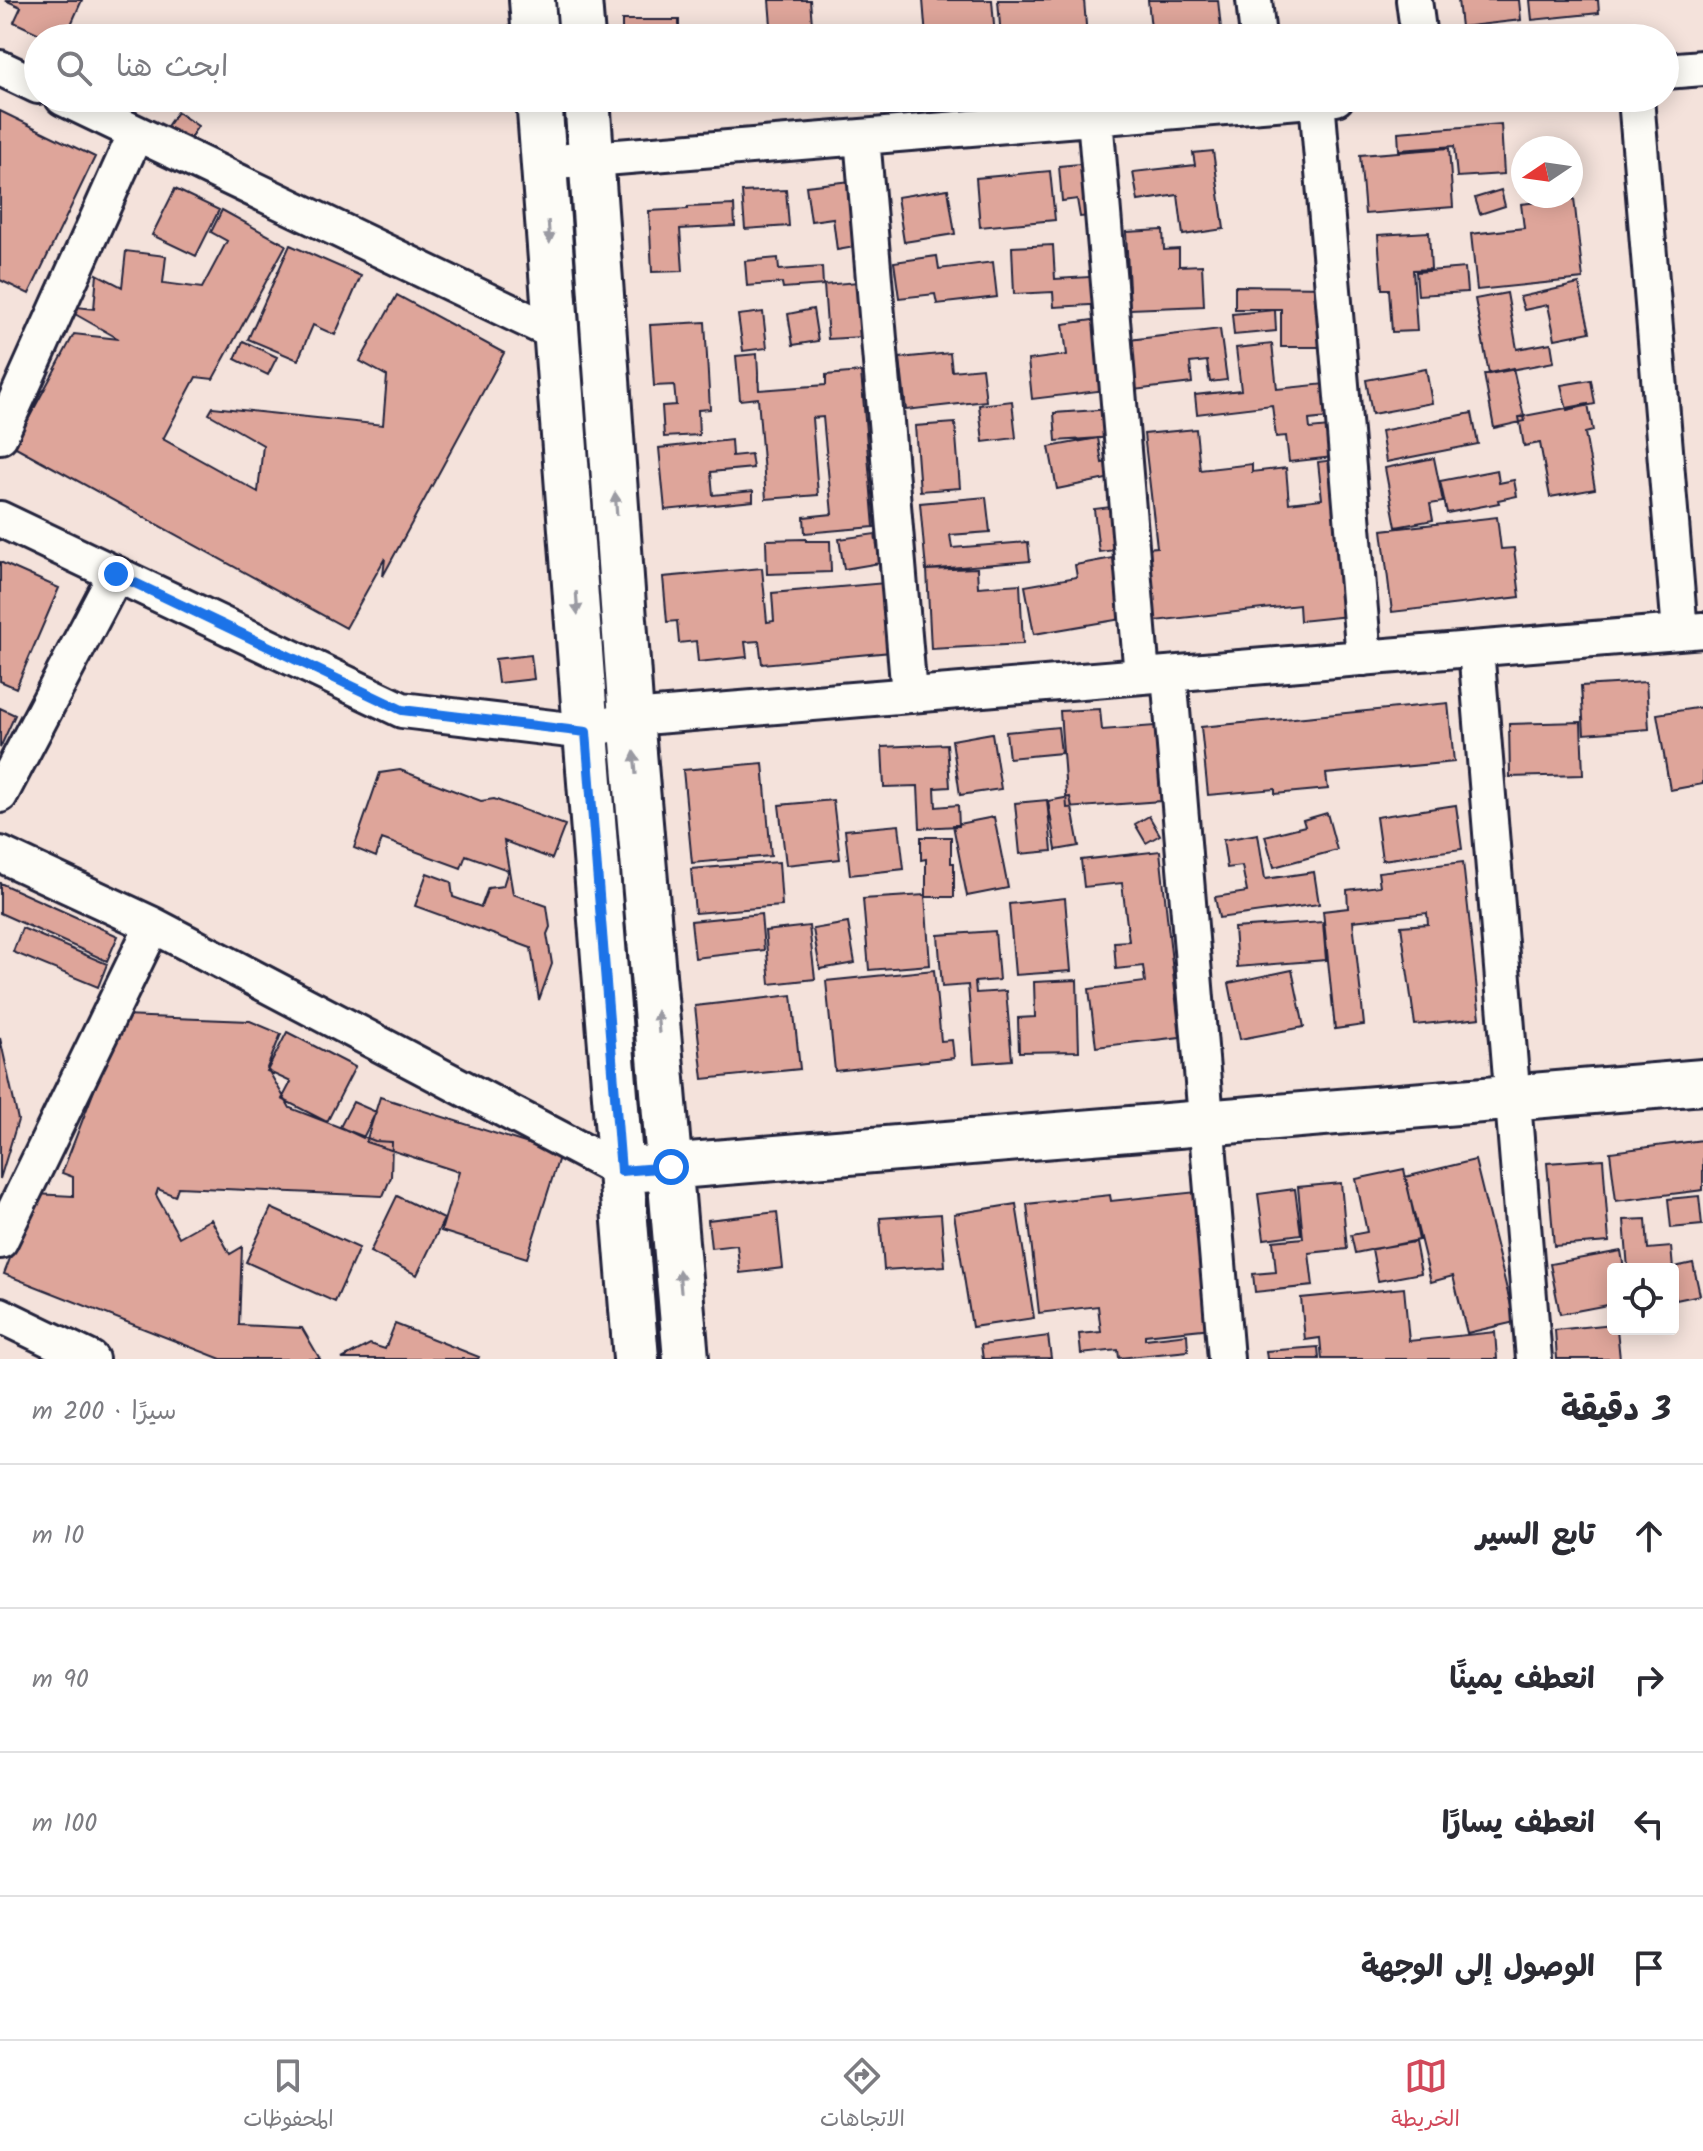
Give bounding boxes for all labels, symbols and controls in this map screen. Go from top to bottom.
search box [24,24,1679,112]
text: ابحث هنا [116,44,228,92]
icon: search [52,46,96,90]
north arrow [1511,136,1583,208]
one-way arrow [543,220,556,245]
one-way arrow [609,491,622,516]
route end [98,556,134,592]
one-way arrow [571,591,584,616]
one-way arrow [628,750,641,775]
one-way arrow [651,1009,664,1034]
route start [653,1149,689,1185]
map controls [1607,1263,1679,1335]
button: locate [1607,1263,1679,1335]
one-way arrow [673,1268,686,1293]
text: 3 دقيقة [1561,1384,1671,1438]
text: سيرًا · 200 m [32,1391,177,1433]
text: تابع السير [1477,1512,1595,1560]
icon: ahead [1627,1514,1671,1558]
text: 10 m [32,1515,84,1557]
text: انعطف يمينًا [1449,1656,1595,1704]
icon: right [1627,1658,1671,1702]
text: 90 m [32,1659,89,1701]
text: انعطف يسارًا [1442,1800,1595,1848]
icon: left [1627,1802,1671,1846]
text: 100 m [32,1803,97,1845]
text: الوصول إلى الوجهة [1361,1944,1595,1992]
icon: arrive [1627,1946,1671,1990]
tab: المحفوظات [243,2054,334,2138]
tab: الاتجاهات [820,2054,905,2138]
tab: الخريطة [1391,2054,1460,2138]

